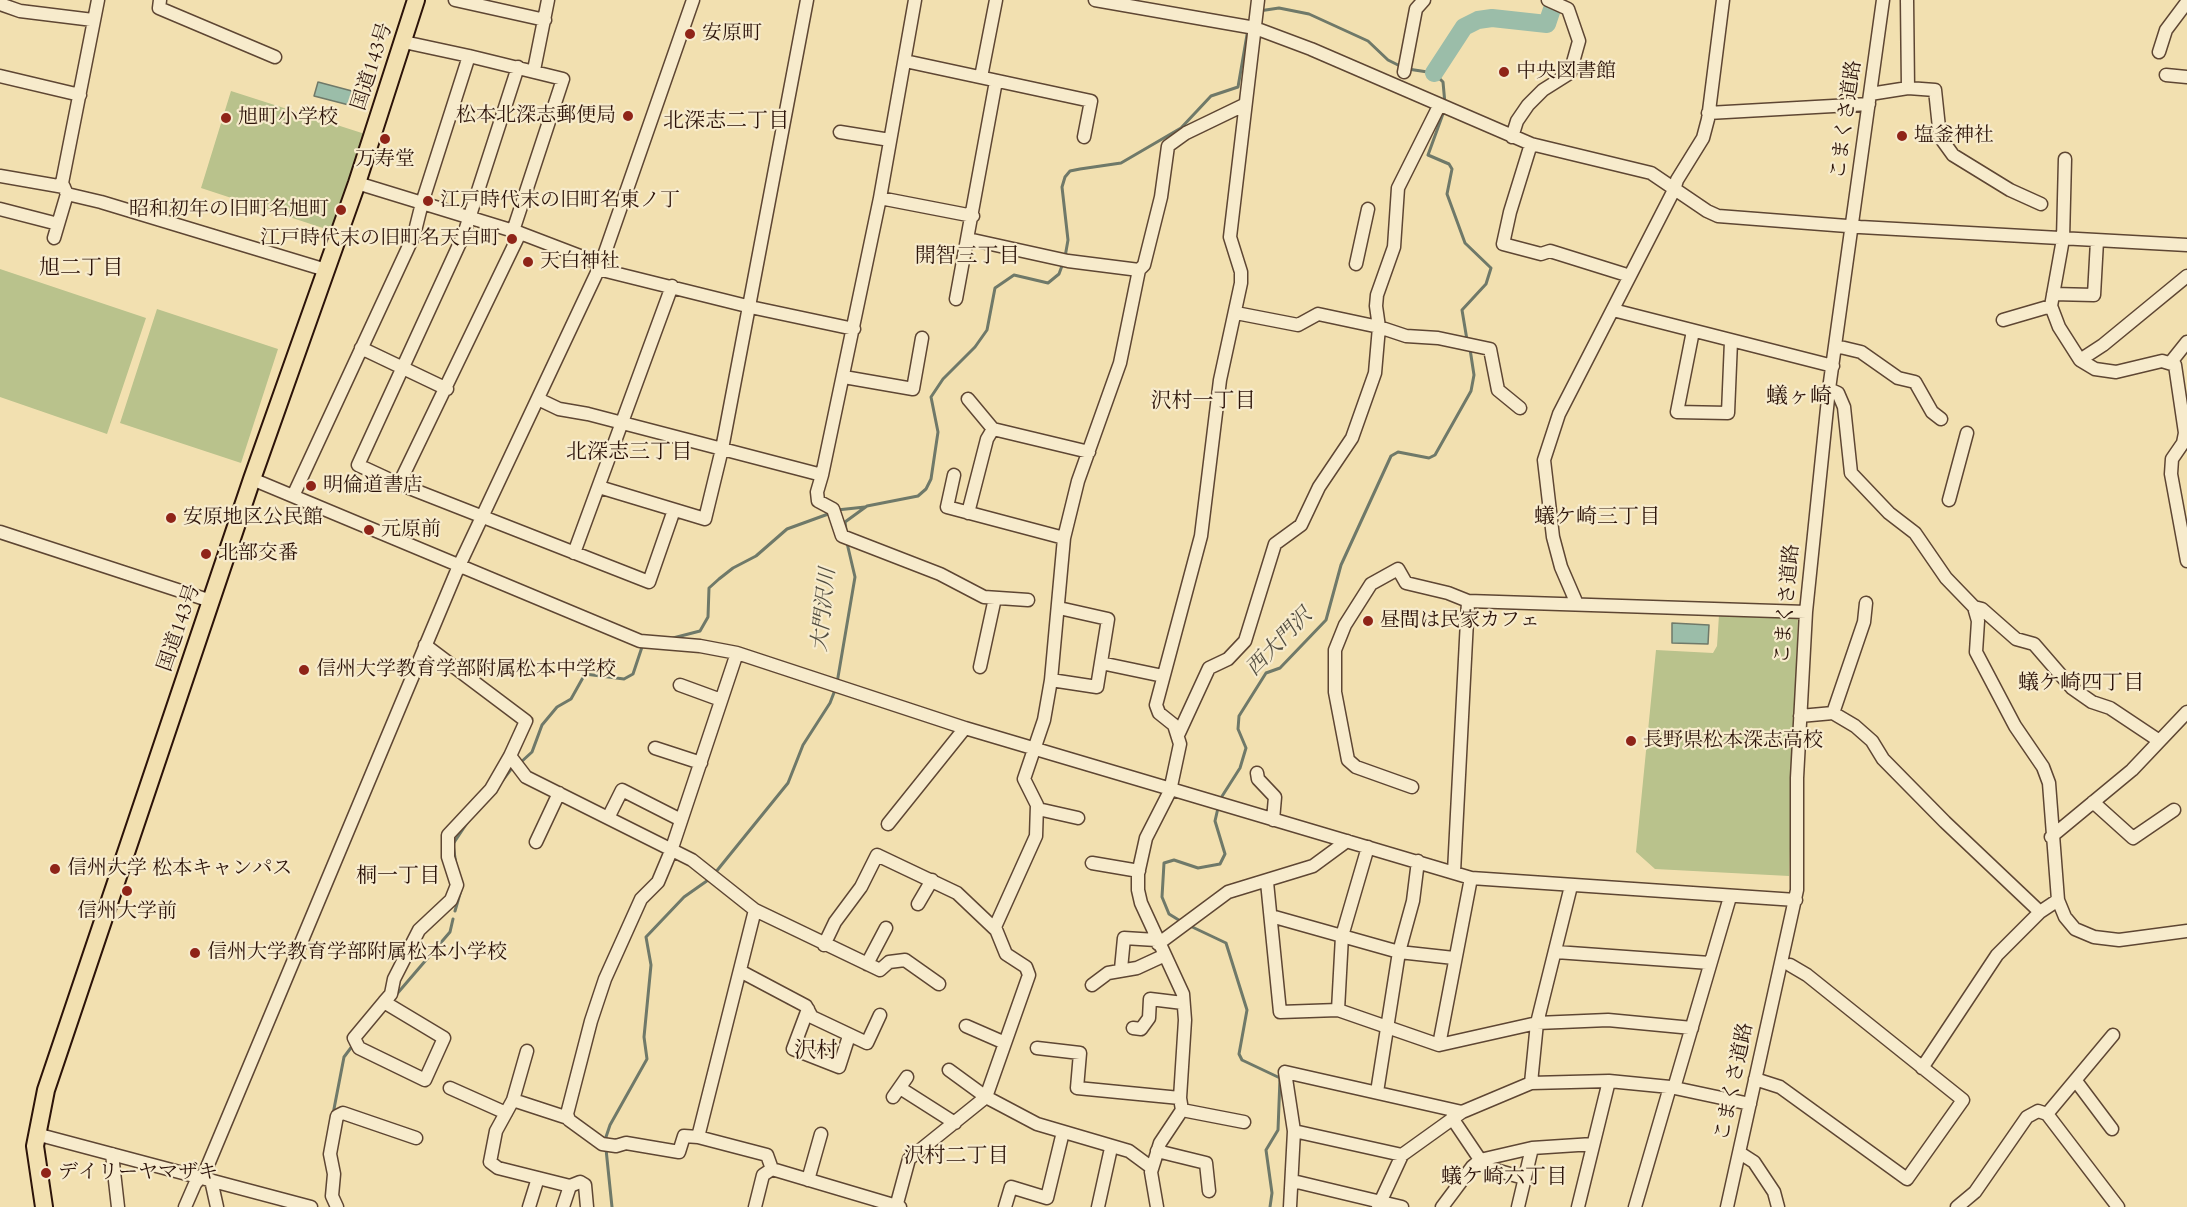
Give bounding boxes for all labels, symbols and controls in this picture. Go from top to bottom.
street label: 国道143号 [348,20,398,114]
place label: 安原町 [702,22,762,46]
marker: 安原町 [683,27,697,41]
street label: こまくさ道路 [1827,59,1867,181]
place label: 中央図書館 [1516,60,1616,84]
marker: 中央図書館 [1497,65,1511,79]
place label: 松本北深志郵便局 [456,104,616,128]
place label: 旭町小学校 [238,106,338,130]
marker: 松本北深志郵便局 [621,109,635,123]
district label: 北深志二丁目 [663,109,789,135]
marker: 旭町小学校 [219,111,233,125]
place label: 塩釜神社 [1914,124,1994,148]
marker: 塩釜神社 [1895,129,1909,143]
marker: 万寿堂 [378,132,392,146]
place label: 万寿堂 [355,148,415,172]
place label: 江戸時代末の旧町名東ノ丁 [440,189,680,213]
marker: 江戸時代末の旧町名東ノ丁 [421,194,435,208]
place label: 昭和初年の旧町名旭町 [129,198,329,222]
marker: 昭和初年の旧町名旭町 [334,203,348,217]
place label: 江戸時代末の旧町名天白町 [260,227,500,251]
marker: 江戸時代末の旧町名天白町 [505,232,519,246]
district label: 開智三丁目 [915,244,1019,270]
place label: 天白神社 [540,250,620,274]
marker: 天白神社 [521,255,535,269]
district label: 旭二丁目 [39,256,123,282]
district label: 蟻ヶ崎 [1766,385,1832,411]
district label: 沢村一丁目 [1151,389,1255,415]
district label: 北深志三丁目 [566,440,692,466]
place label: 明倫道書店 [323,474,423,498]
marker: 明倫道書店 [304,479,318,493]
district label: 蟻ケ崎三丁目 [1534,505,1660,531]
place label: 安原地区公民館 [183,506,323,530]
marker: 安原地区公民館 [164,511,178,525]
place label: 元原前 [381,518,441,542]
marker: 元原前 [362,523,376,537]
place label: 北部交番 [218,542,298,566]
street label: こまくさ道路 [1771,543,1805,665]
marker: 北部交番 [199,547,213,561]
water label: 大門沢川 [808,567,842,653]
street label: 国道143号 [154,581,206,675]
water label: 西大門沢 [1242,604,1318,682]
place label: 昼間は民家カフェ [1380,609,1540,633]
marker: 昼間は民家カフェ [1361,614,1375,628]
place label: 信州大学教育学部附属松本中学校 [316,658,616,682]
marker: 信州大学教育学部附属松本中学校 [297,663,311,677]
district label: 蟻ケ崎四丁目 [2018,671,2144,697]
place label: 長野県松本深志高校 [1643,729,1823,753]
marker: 長野県松本深志高校 [1624,734,1638,748]
place label: 信州大学 松本キャンパス [67,857,292,881]
marker: 信州大学 松本キャンパス [48,862,62,876]
district label: 桐一丁目 [356,864,440,890]
marker: 信州大学前 [120,884,134,898]
place label: 信州大学前 [77,900,177,924]
place label: 信州大学教育学部附属松本小学校 [207,941,507,965]
marker: 信州大学教育学部附属松本小学校 [188,946,202,960]
street label: こまくさ道路 [1711,1021,1759,1143]
district label: 沢村 [794,1039,838,1065]
district label: 沢村二丁目 [904,1144,1008,1170]
place label: デイリーヤマザキ [58,1161,218,1185]
district label: 蟻ケ崎六丁目 [1441,1165,1567,1191]
marker: デイリーヤマザキ [39,1166,53,1180]

